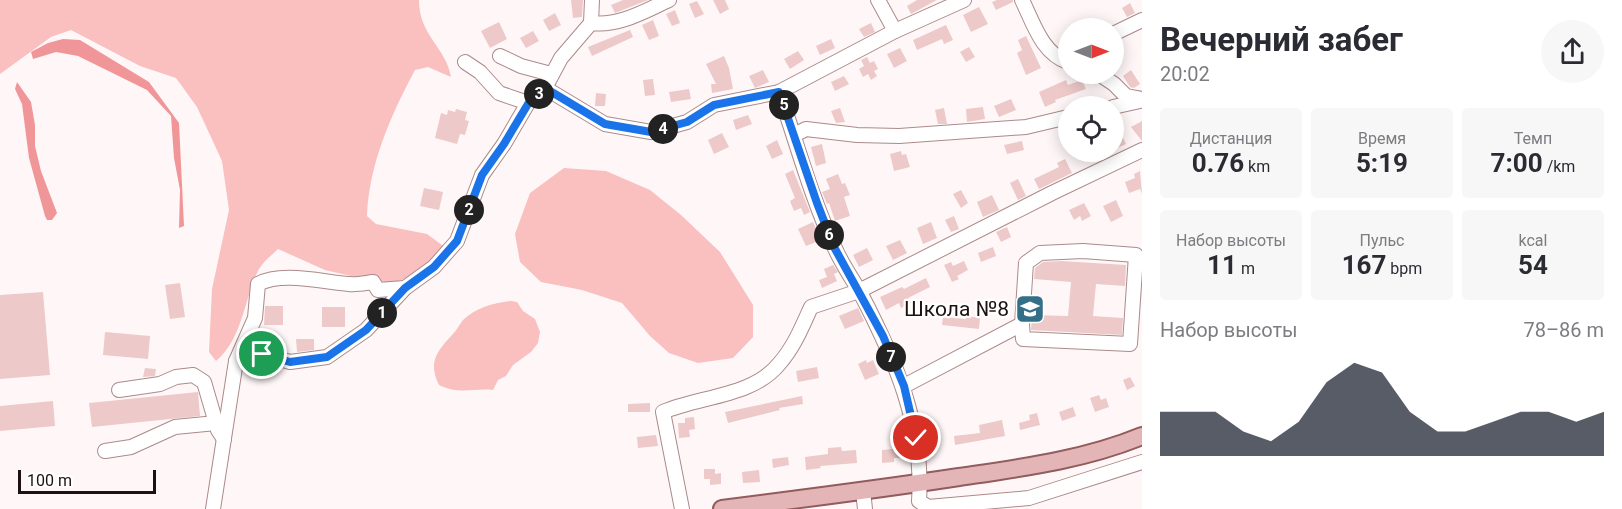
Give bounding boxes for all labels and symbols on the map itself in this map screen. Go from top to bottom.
north arrow [1058,18,1124,84]
pin: 3 [524,79,554,109]
pin: 5 [769,90,799,120]
pin: 4 [648,114,678,144]
pin: 2 [454,195,484,225]
pin: 6 [814,220,844,250]
school or university icon: Школа №8 [1014,293,1046,325]
place label: Школа №8 [904,297,1009,321]
pin: 1 [367,298,397,328]
pin [236,328,287,379]
pin: 7 [876,342,906,372]
pin [890,412,941,463]
scale bar [18,467,156,494]

